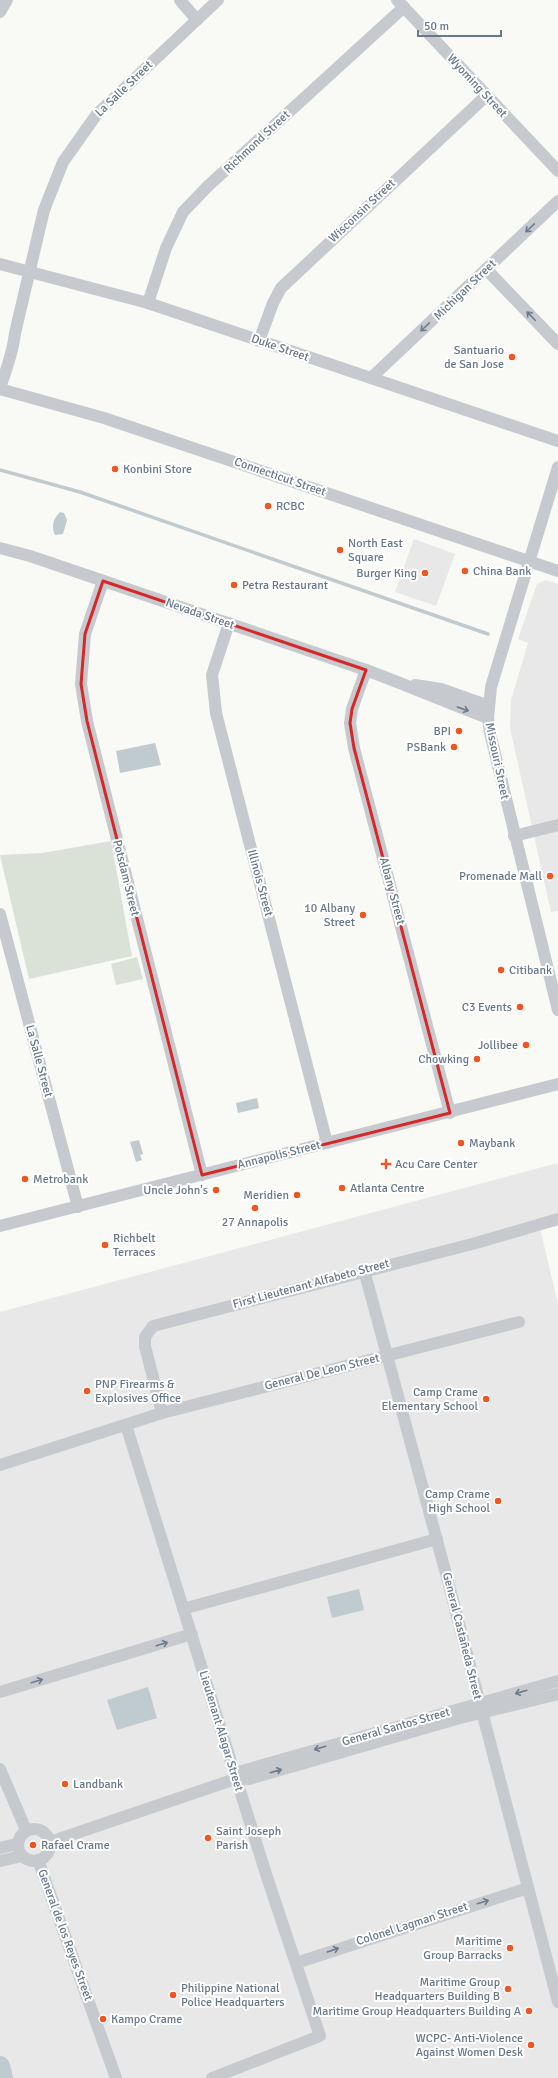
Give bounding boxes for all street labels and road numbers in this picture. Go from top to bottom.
street label: Wyoming Street [444,51,510,121]
street label: La Salle Street [92,58,156,120]
street label: Richmond Street [221,107,293,177]
street label: Wisconsin Street [325,176,399,246]
street label: Michigan Street [431,256,499,324]
street label: Duke Street [249,331,311,365]
street label: Connecticut Street [232,454,328,500]
street label: Nevada Street [164,595,236,633]
street label: Missouri Street [482,721,512,801]
street label: Potsdam Street [109,838,143,918]
street label: Illinois Street [244,848,276,918]
street label: Albany Street [376,856,408,926]
street label: La Salle Street [22,1023,56,1099]
street label: Annapolis Street [236,1137,322,1173]
street label: First Lieutenant Alfabeto Street [231,1256,391,1312]
street label: General De Leon Street [263,1350,381,1394]
street label: General Castañeda Street [439,1571,485,1701]
street label: Lieutenant Alagar Street [195,1669,247,1793]
street label: General Santos Street [340,1704,452,1750]
street label: General de los Reyes Street [34,1867,96,2003]
street label: Colonel Lagman Street [354,1899,470,1949]

